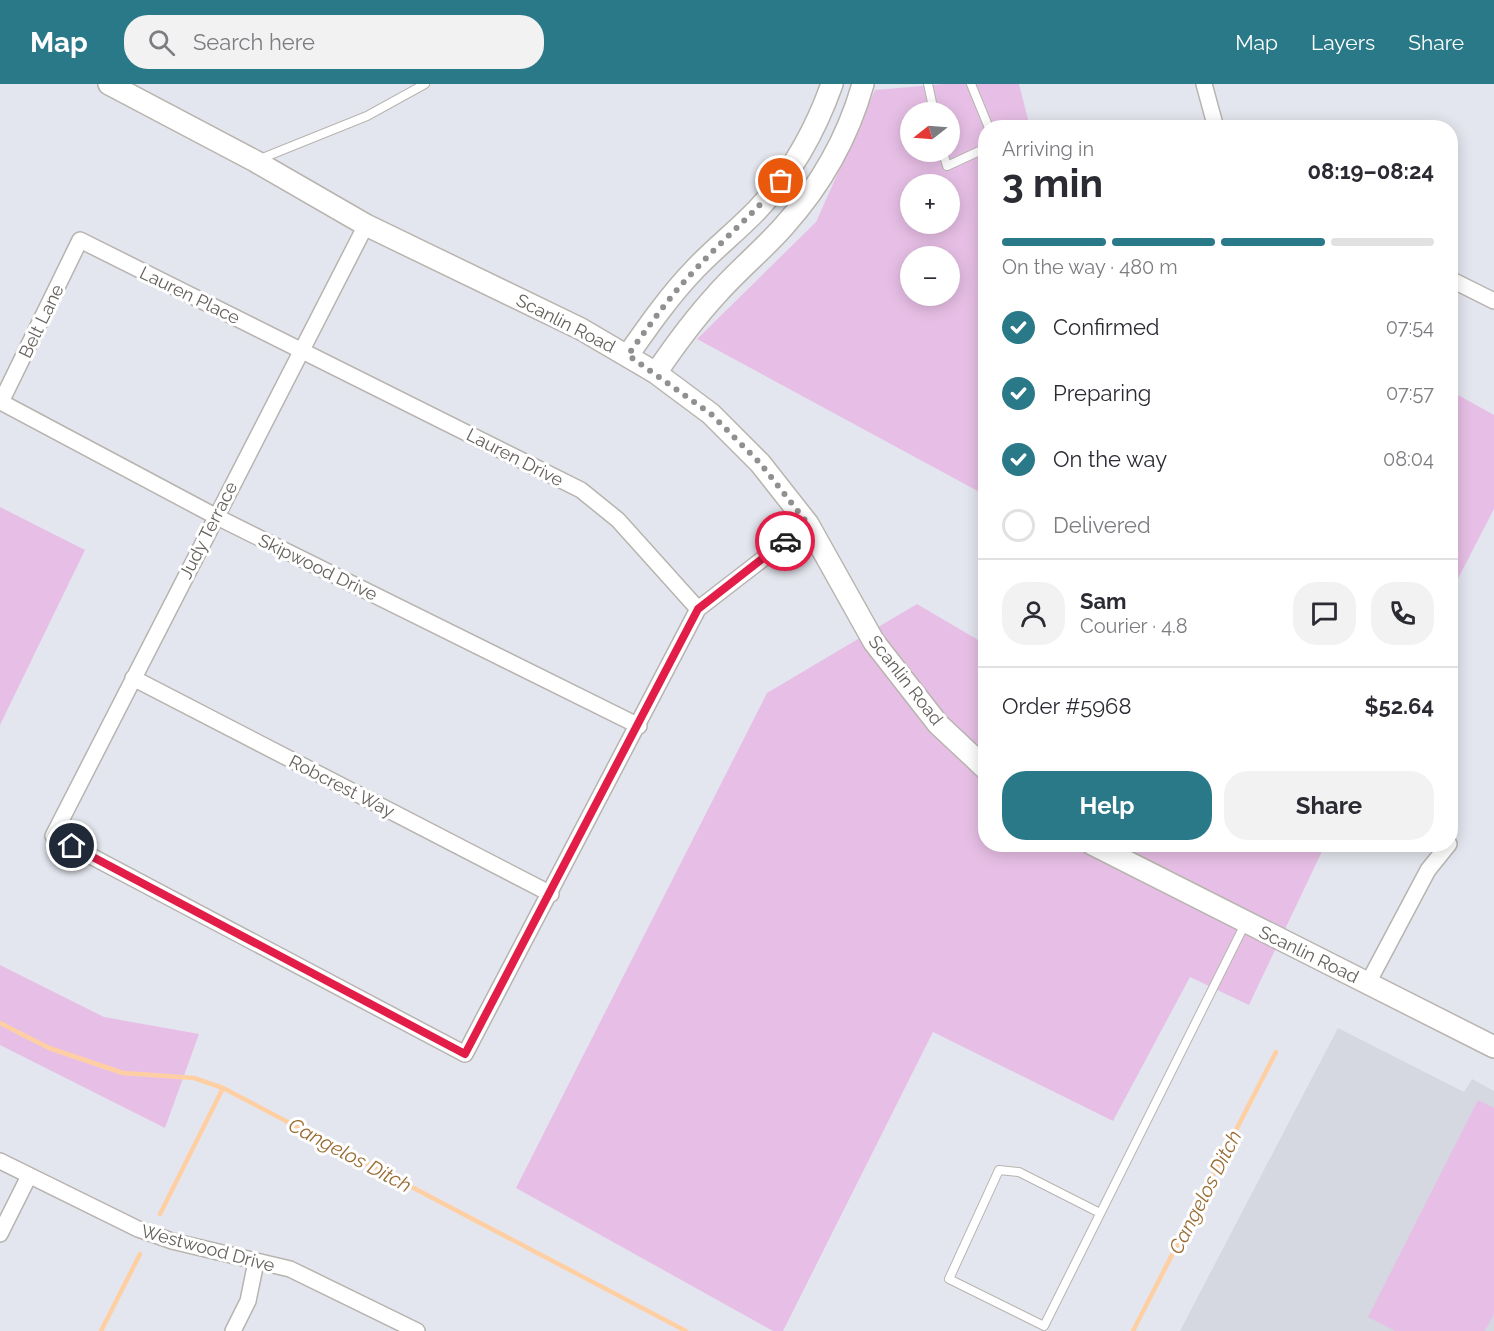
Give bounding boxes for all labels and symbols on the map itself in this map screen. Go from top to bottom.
north arrow [900,102,960,162]
pin [755,155,806,206]
street label: Lauren Place [136,262,244,329]
street label: Belt Lane [14,280,68,361]
street label: Scanlin Road [513,289,619,357]
street label: Lauren Drive [463,424,567,491]
street label: Judy Terrace [175,478,242,582]
courier [755,511,815,571]
street label: Skipwood Drive [255,529,381,605]
street label: Scanlin Road [864,631,948,729]
street label: Robcrest Way [286,750,398,822]
pin [46,820,97,871]
street label: Scanlin Road [1256,921,1362,987]
water label: Cangelos Ditch [284,1113,416,1197]
water label: Cangelos Ditch [1163,1126,1247,1258]
street label: Westwood Drive [139,1220,277,1276]

